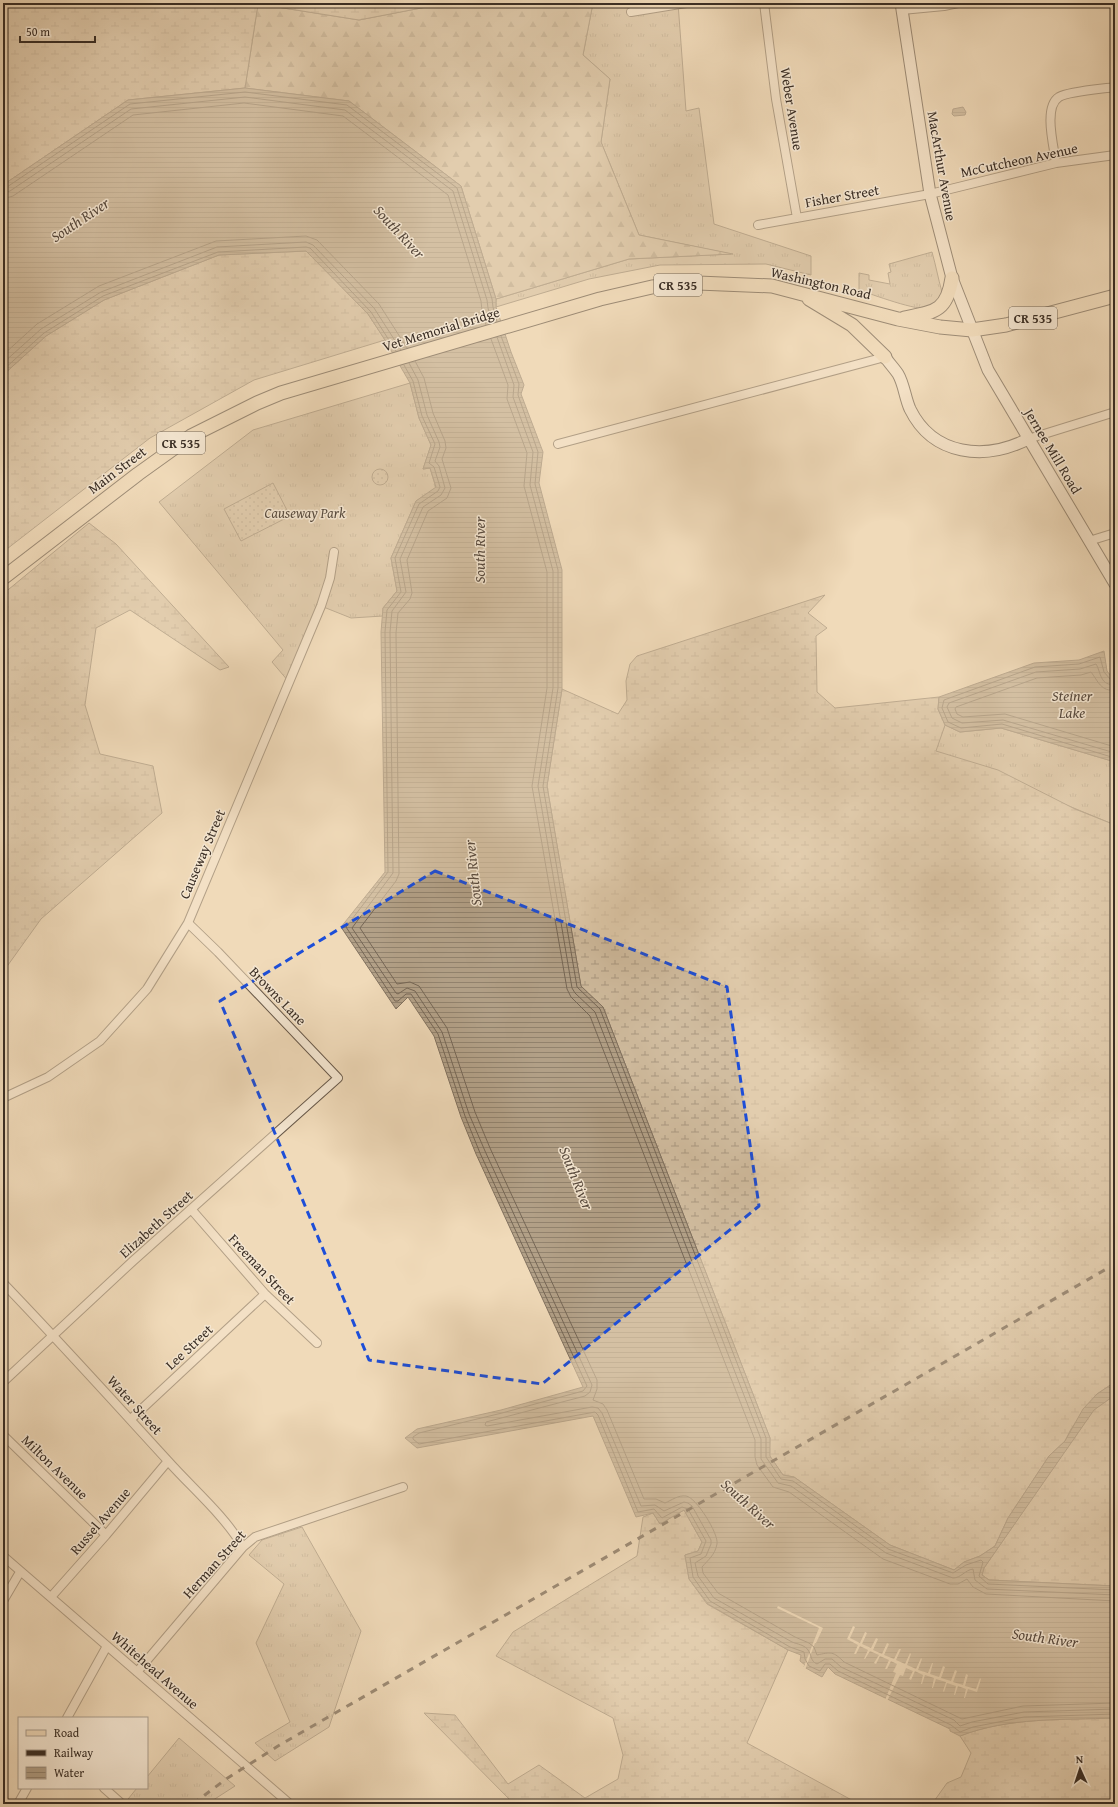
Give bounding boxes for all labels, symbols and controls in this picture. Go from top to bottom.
scale bar [20,18,95,44]
text: 50 m [26,23,50,40]
street label: Weber Avenue [776,66,808,152]
street label: MacArthur Avenue [923,110,962,223]
street label: McCutcheon Avenue [959,138,1080,182]
street label: Fisher Street [803,180,881,212]
water label: South River [46,192,113,247]
water label: South River [369,200,430,263]
street label: Washington Road [769,262,874,304]
road number: CR 535 [654,274,702,296]
street label: Vet Memorial Bridge [380,302,502,356]
road number: CR 535 [1009,307,1057,329]
street label: Jernee Mill Road [1019,403,1087,498]
road number: CR 535 [157,432,205,454]
street label: Main Street [84,441,150,499]
park label: Causeway Park [265,503,346,523]
water label: South River [469,516,490,583]
water label: Steiner Lake [1052,685,1093,723]
street label: Causeway Street [174,806,230,902]
water label: South River [459,839,486,907]
street label: Browns Lane [245,962,311,1030]
water label: South River [554,1143,599,1213]
street label: Elizabeth Street [115,1185,197,1262]
street label: Freeman Street [224,1229,300,1309]
street label: Lee Street [161,1320,217,1374]
street label: Water Street [103,1371,167,1439]
street label: Milton Avenue [17,1430,93,1504]
water label: South River [717,1474,780,1534]
street label: Russel Avenue [65,1483,135,1559]
street label: Herman Street [178,1525,250,1603]
water label: South River [1011,1622,1080,1653]
street label: Whitehead Avenue [107,1626,203,1714]
legend [18,1717,148,1789]
text: Road [54,1724,80,1741]
text: Railway [54,1744,93,1761]
north arrow [1060,1749,1100,1789]
text: N [1075,1751,1084,1767]
text: Water [54,1764,84,1781]

